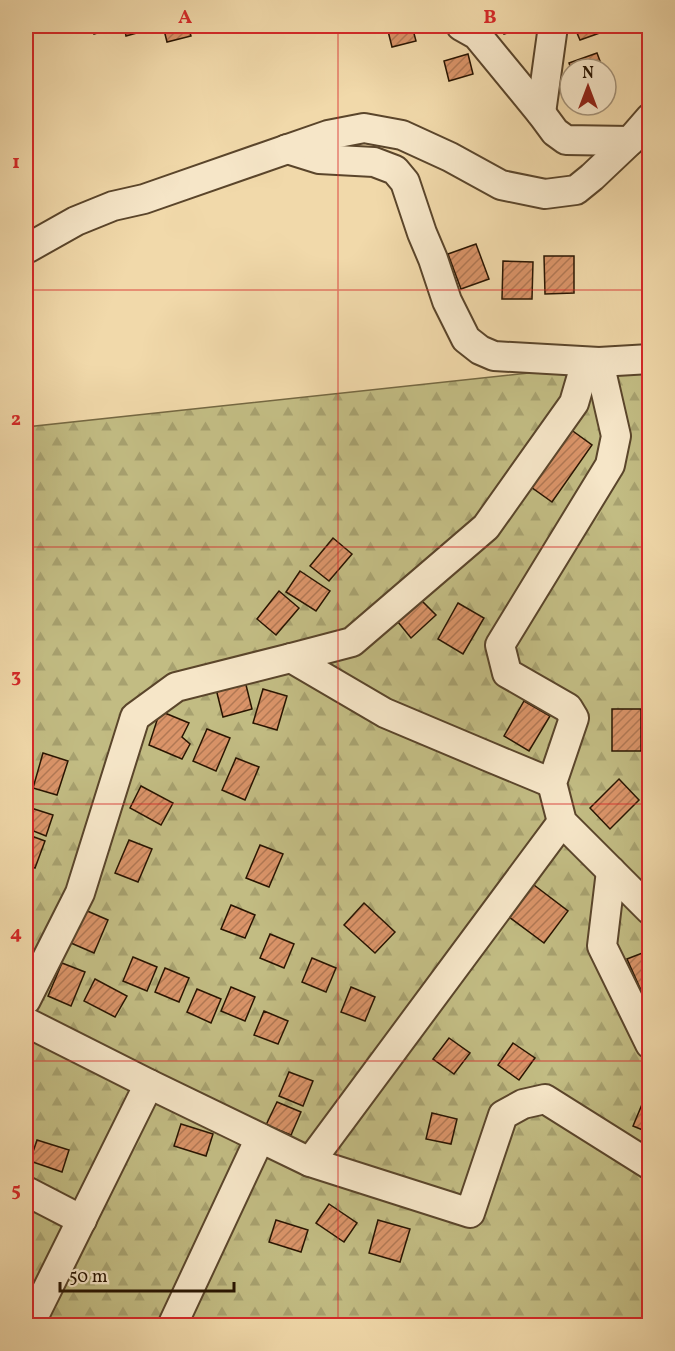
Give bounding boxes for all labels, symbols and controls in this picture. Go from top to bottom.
text: A [178,4,192,32]
text: B [483,4,497,32]
north arrow [558,57,618,117]
text: N [582,63,594,85]
text: 1 [12,149,20,177]
text: 2 [11,406,21,434]
text: 3 [11,663,21,691]
text: 4 [10,920,22,948]
text: 5 [11,1177,21,1205]
scale bar [60,1255,234,1293]
text: 50 m [69,1265,108,1290]

